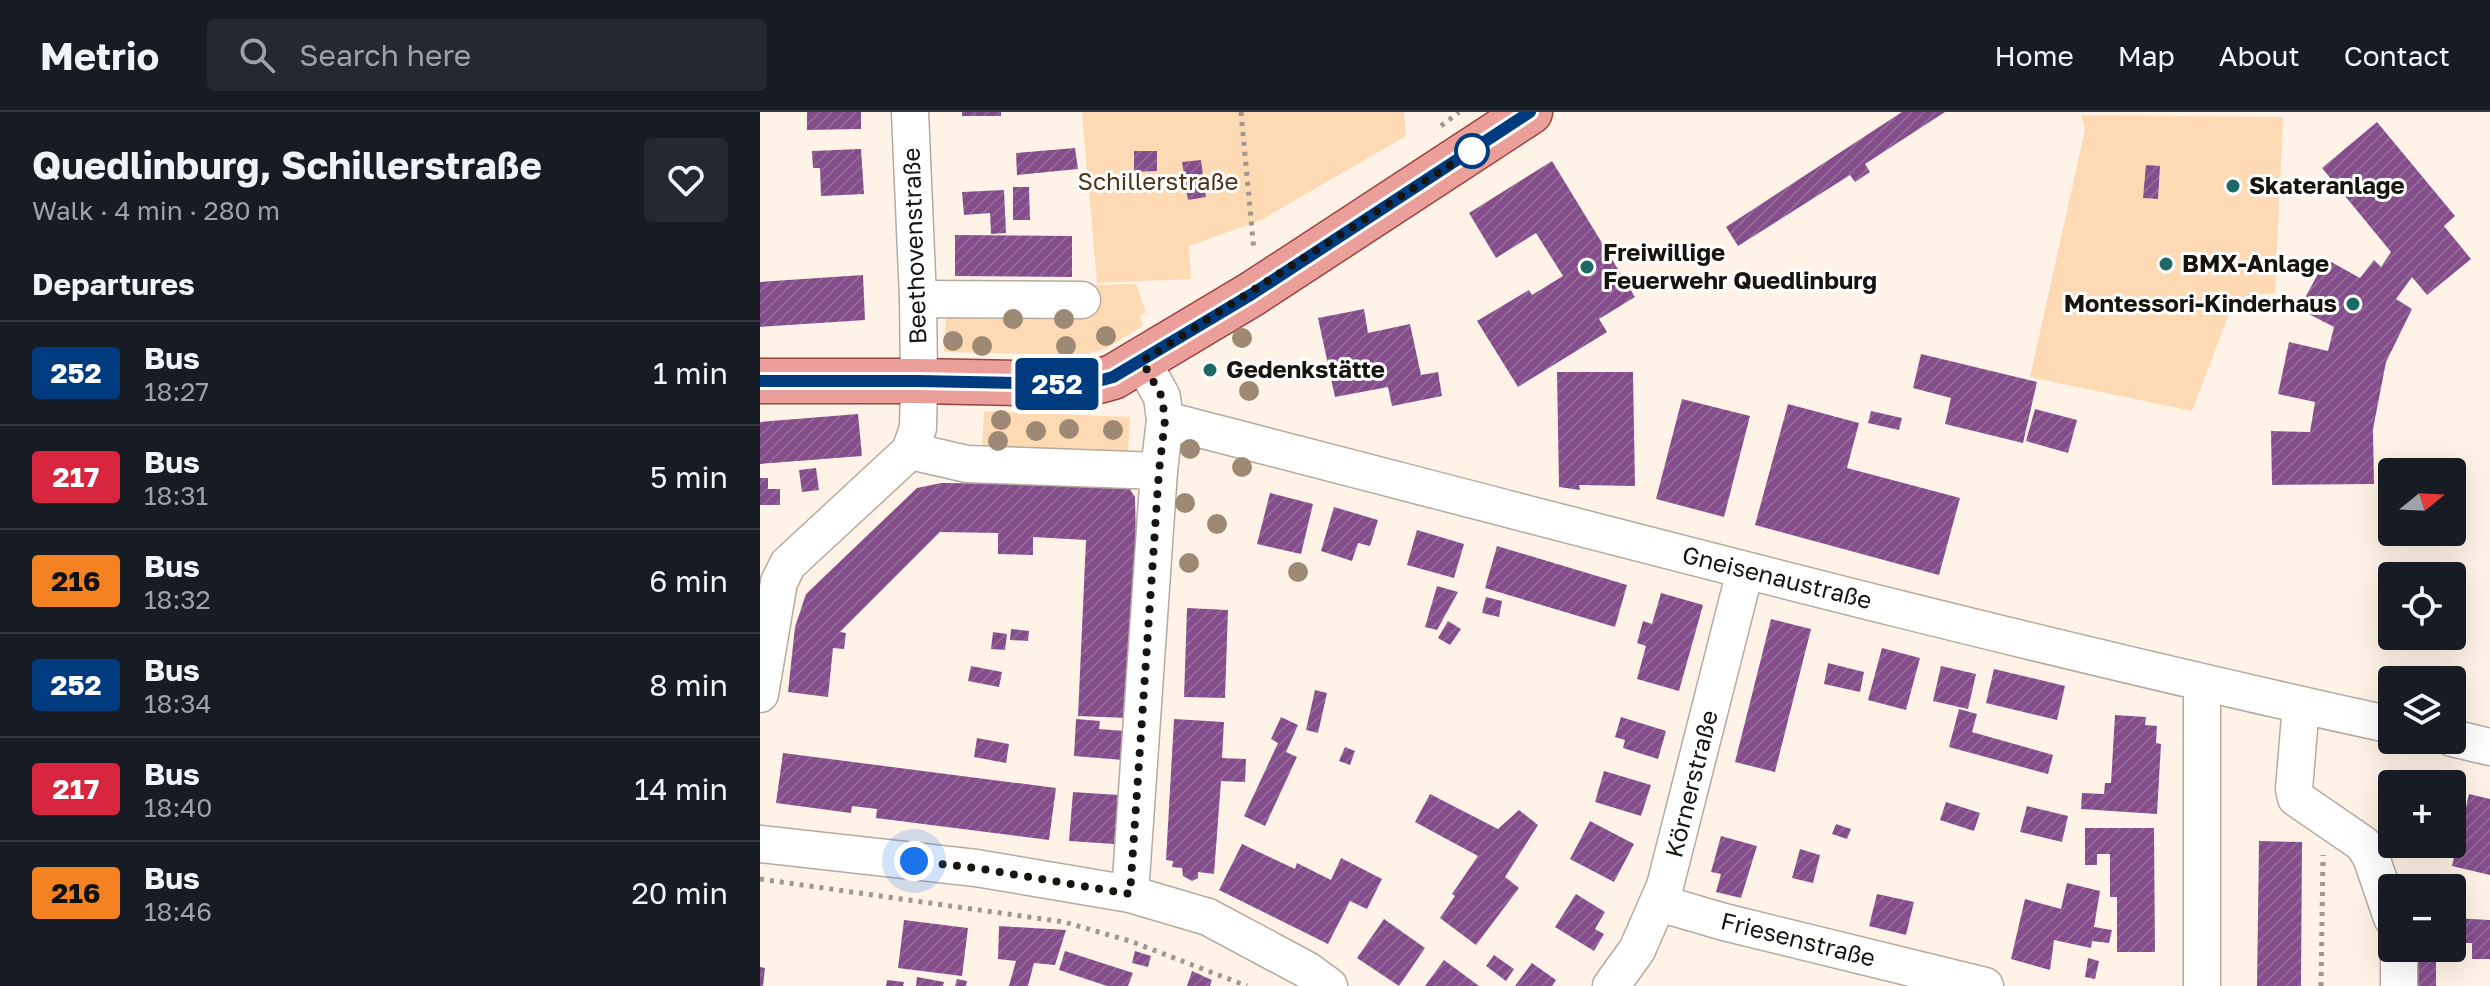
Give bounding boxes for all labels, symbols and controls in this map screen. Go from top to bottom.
search box [207,19,767,91]
text: Metrio [40,33,159,78]
icon: search [235,33,279,77]
text: Search here [299,37,471,73]
text: Home [1995,39,2074,72]
text: Map [2118,39,2175,72]
text: About [2219,39,2300,72]
text: Contact [2344,39,2450,72]
unlabelled marker [1455,134,1489,168]
button: heart [644,138,728,222]
text: Quedlinburg, Schillerstraße [32,142,542,187]
street label: Beethovenstraße [896,147,931,345]
park label: Schillerstraße [1078,166,1238,195]
place label: Skateranlage [2249,170,2405,199]
marker: Skateranlage [2224,177,2242,195]
text: Walk · 4 min · 280 m [32,195,280,226]
place label: Freiwillige Feuerwehr Quedlinburg [1603,237,1877,294]
place label: BMX-Anlage [2182,248,2329,277]
marker: BMX-Anlage [2157,255,2175,273]
marker: Freiwillige Feuerwehr Quedlinburg [1578,258,1596,276]
text: Departures [32,266,195,302]
place label: Montessori-Kinderhaus [2064,288,2337,317]
marker: Montessori-Kinderhaus [2344,295,2362,313]
text: Bus [144,340,200,376]
place label: Gedenkstätte [1226,354,1385,383]
text: 1 min [653,355,728,391]
text: 252 [50,356,102,389]
line badge: 252 [1011,358,1103,410]
marker: Gedenkstätte [1201,361,1219,379]
text: 252 [1031,367,1083,400]
text: 18:27 [144,376,209,407]
text: Bus [144,444,200,480]
north arrow [2378,458,2466,546]
map controls [2378,458,2466,962]
text: 5 min [650,459,728,495]
text: 217 [53,460,99,493]
text: 18:31 [144,480,208,511]
street label: Gneisenaustraße [1680,539,1875,614]
text: Bus [144,548,200,584]
button: locate [2378,562,2466,650]
text: 6 min [649,563,728,599]
text: 216 [51,564,101,597]
text: 18:32 [144,584,211,615]
text: Bus [144,652,200,688]
button: layers [2378,666,2466,754]
text: 8 min [649,667,728,703]
text: 252 [50,668,102,701]
text: 18:34 [144,688,211,719]
street label: Körnerstraße [1658,707,1723,860]
text: Bus [144,756,200,792]
button: + [2378,770,2466,858]
text: 14 min [635,771,728,807]
text: 217 [53,772,99,805]
text: 18:40 [144,792,212,823]
your location [894,841,934,881]
text: Bus [144,860,200,896]
button: − [2378,874,2466,962]
text: 20 min [631,875,728,911]
text: 216 [51,876,101,909]
text: 18:46 [144,896,212,927]
street label: Friesenstraße [1718,905,1879,972]

